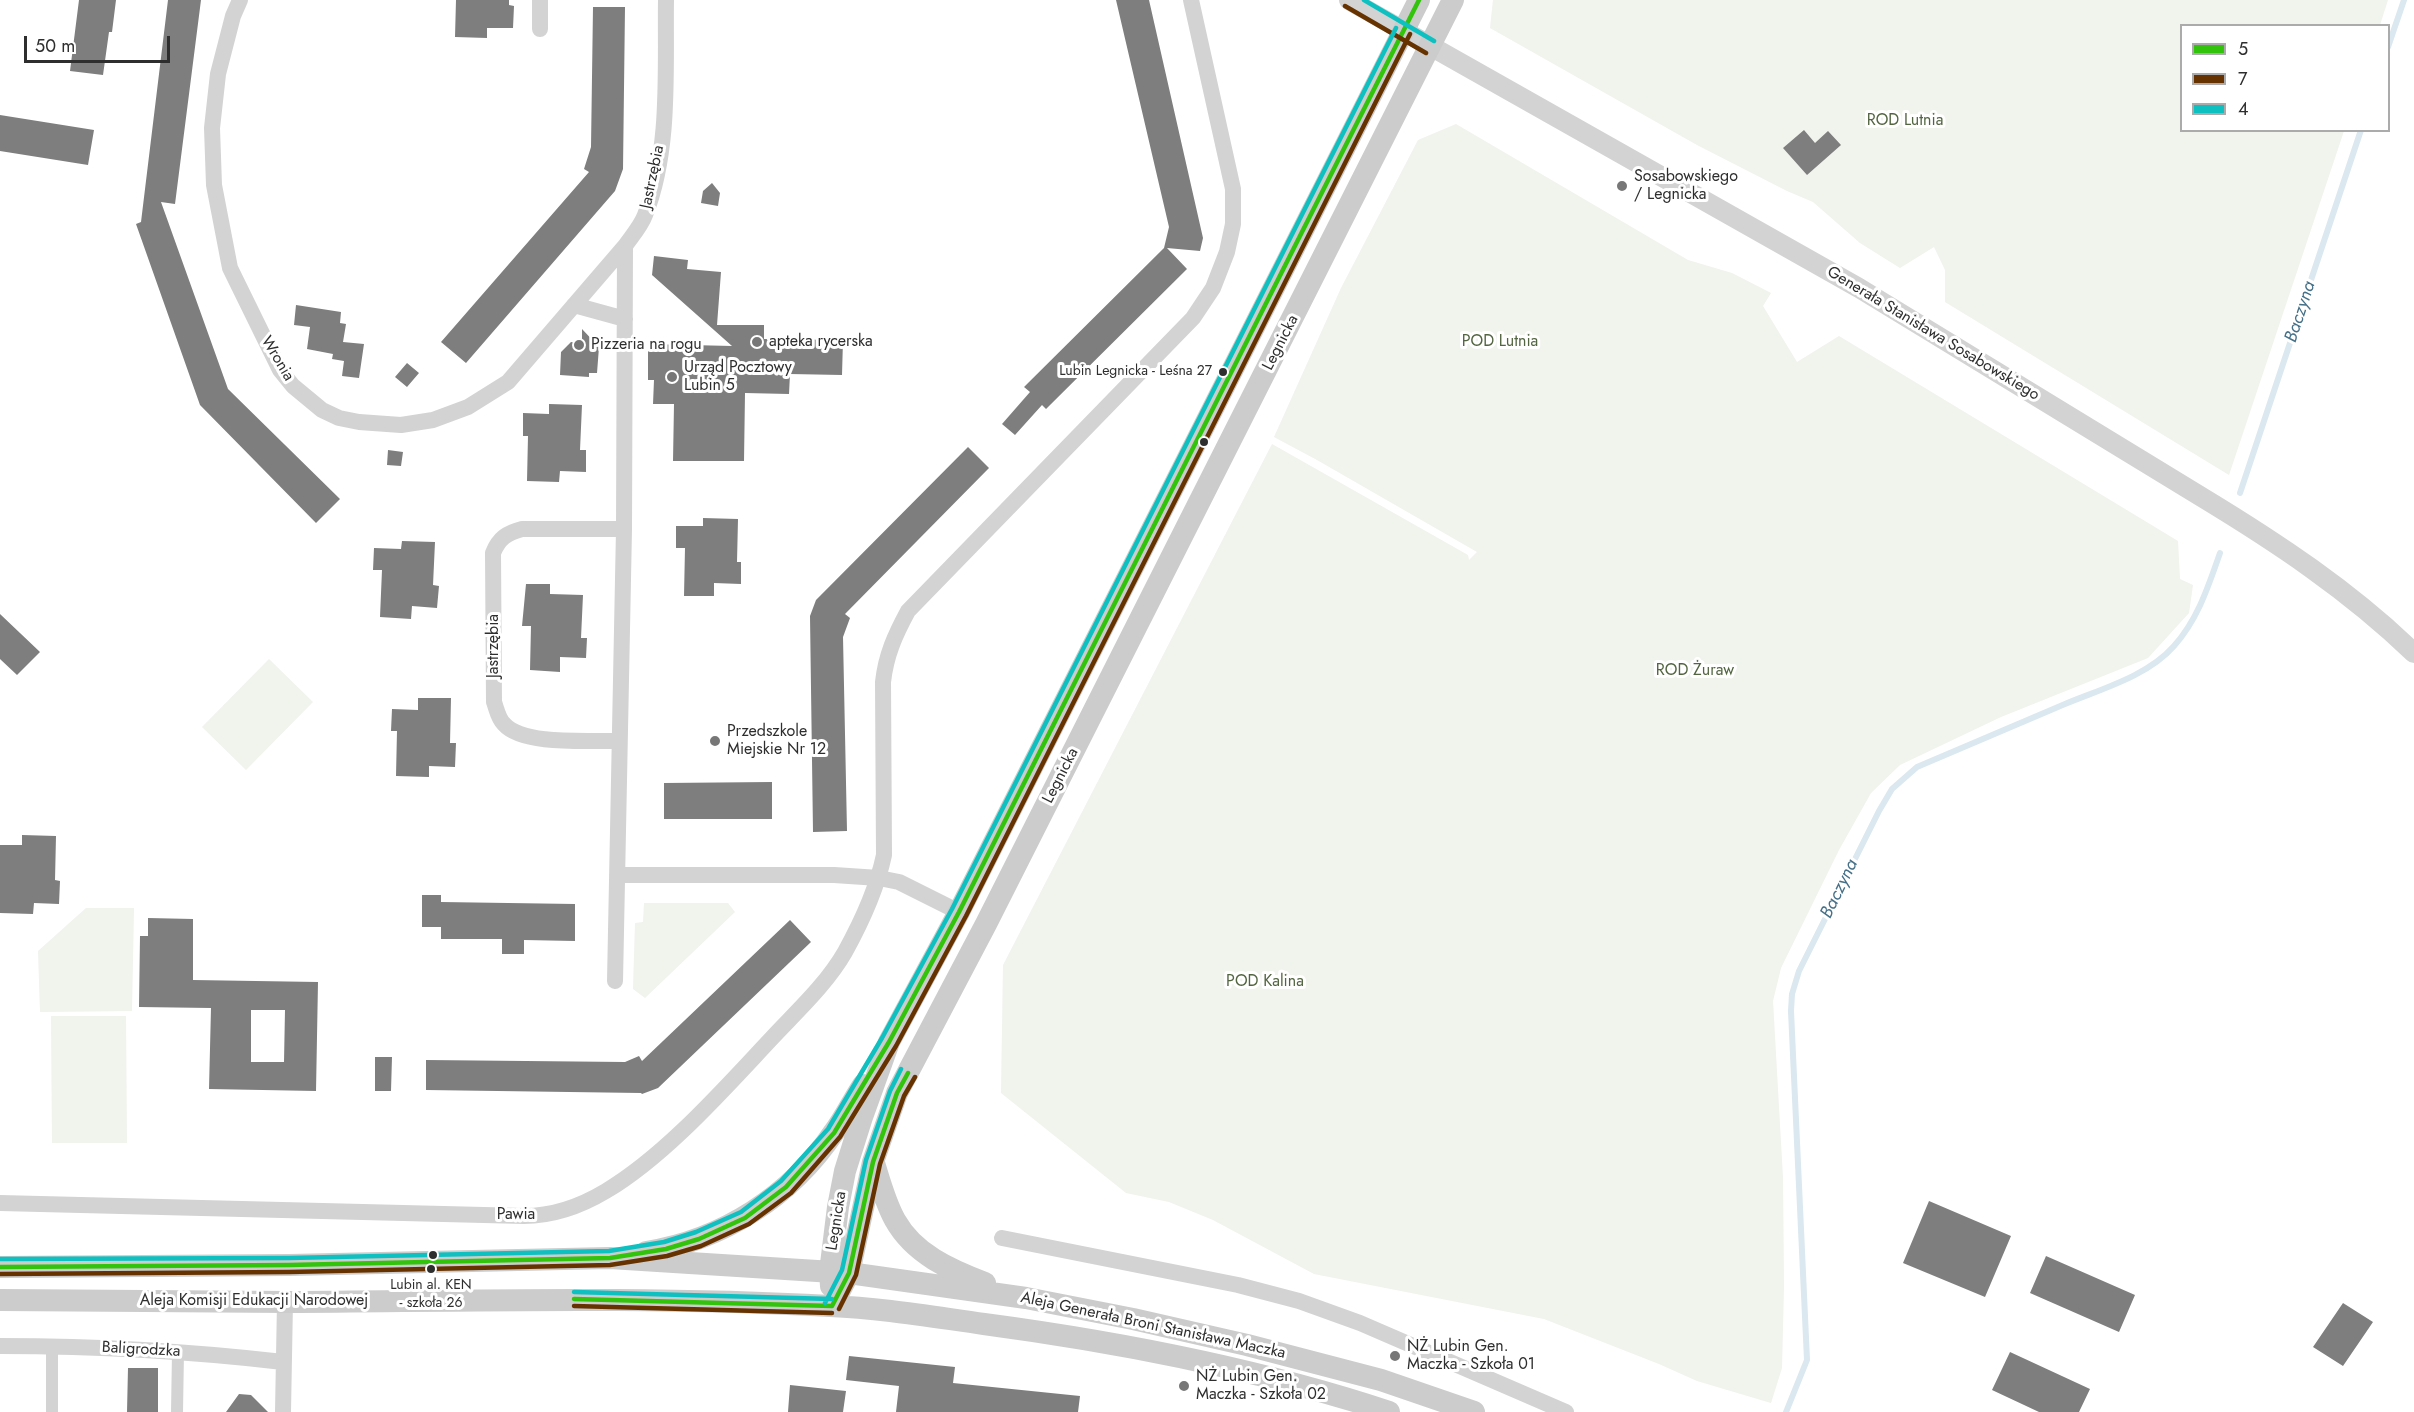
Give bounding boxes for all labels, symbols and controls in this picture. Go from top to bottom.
scale bar [27,24,172,62]
legend [2180,24,2390,132]
text: 50 m [35,33,75,59]
text: 5 [2238,36,2248,62]
text: 7 [2238,66,2247,92]
text: 4 [2238,96,2249,122]
park label: ROD Lutnia [1867,111,1943,131]
street label: Jastrzębia [637,144,669,210]
place label: Sosabowskiego / Legnicka [1634,167,1738,205]
marker: Sosabowskiego / Legnicka [1615,179,1629,193]
street label: Generała Stanisława Sosabowskiego [1823,263,2043,405]
water label: Baczyna [2281,279,2321,345]
street label: Legnicka [1259,312,1303,374]
place label: apteka rycerska [769,332,873,352]
park label: POD Lutnia [1462,332,1538,352]
street label: Wronia [256,333,298,385]
place label: Pizzeria na rogu [591,335,702,355]
marker: apteka rycerska [750,335,764,349]
marker: Pizzeria na rogu [572,338,586,352]
place label: Urząd Pocztowy Lubin 5 [684,358,792,396]
place label: Lubin Legnicka - Leśna 27 [1059,364,1212,380]
marker: Lubin Legnicka - Leśna 27 [1217,366,1229,378]
marker: Urząd Pocztowy Lubin 5 [665,370,679,384]
unlabelled marker [1198,436,1210,448]
street label: Jastrzębia [484,614,504,678]
park label: ROD Żuraw [1656,661,1734,681]
place label: Przedszkole Miejskie Nr 12 [727,722,826,760]
marker: Przedszkole Miejskie Nr 12 [708,734,722,748]
street label: Legnicka [1039,745,1083,807]
water label: Baczyna [1816,856,1864,922]
park label: POD Kalina [1226,972,1304,992]
street label: Legnicka [823,1190,851,1252]
street label: Pawia [497,1205,535,1225]
unlabelled marker [427,1249,439,1261]
marker: Lubin al. KEN - szkoła 26 [425,1263,437,1275]
place label: Lubin al. KEN - szkoła 26 [390,1278,472,1310]
street label: Aleja Generała Broni Stanisława Maczka [1019,1289,1287,1363]
street label: Aleja Komisji Edukacji Narodowej [140,1291,368,1311]
place label: NŻ Lubin Gen. Maczka - Szkoła 01 [1407,1337,1535,1375]
street label: Baligrodzka [101,1338,181,1362]
marker: NŻ Lubin Gen. Maczka - Szkoła 01 [1388,1349,1402,1363]
place label: NŻ Lubin Gen. Maczka - Szkoła 02 [1196,1367,1326,1405]
marker: NŻ Lubin Gen. Maczka - Szkoła 02 [1177,1379,1191,1393]

